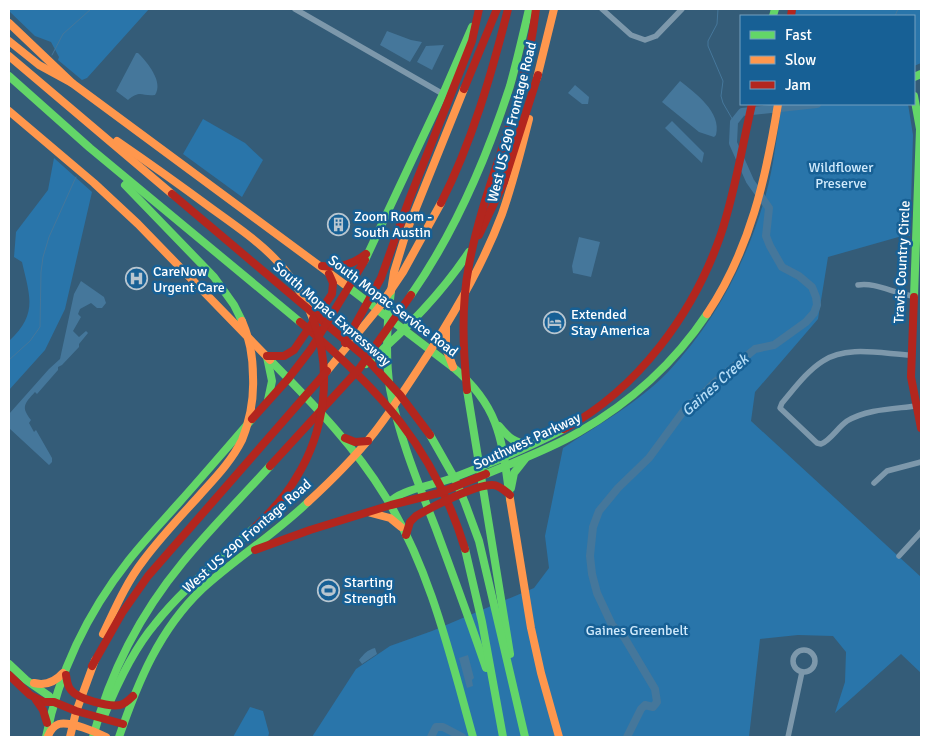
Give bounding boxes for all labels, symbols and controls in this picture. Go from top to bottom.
legend [740,15,915,105]
text: Fast [785,26,812,44]
street label: West US 290 Frontage Road [484,40,540,204]
text: Slow [785,51,816,69]
text: Jam [785,76,811,94]
park label: Wildflower Preserve [809,159,874,192]
street label: Travis Country Circle [890,200,914,324]
place label: Zoom Room - South Austin [354,208,432,241]
building icon: Zoom Room - South Austin [326,212,350,236]
street label: South Mopac Service Road [325,252,461,360]
street label: South Mopac Expressway [270,258,395,370]
place label: CareNow Urgent Care [153,263,225,296]
hospital icon: CareNow Urgent Care [125,267,149,291]
place label: Extended Stay America [571,306,650,339]
hotel icon: Extended Stay America [543,310,567,334]
water label: Gaines Creek [678,349,753,420]
street label: Southwest Parkway [471,409,584,473]
street label: West US 290 Frontage Road [179,476,315,596]
place label: Starting Strength [344,574,396,607]
sports icon: Starting Strength [316,578,340,602]
park label: Gaines Greenbelt [586,622,688,639]

